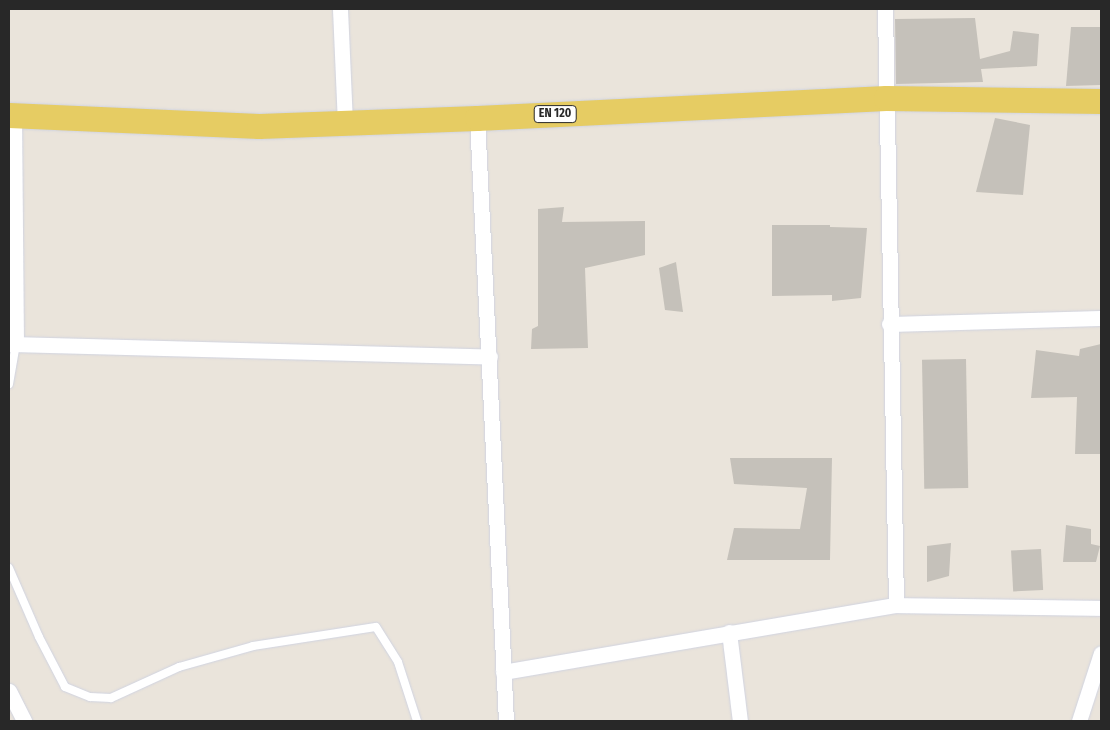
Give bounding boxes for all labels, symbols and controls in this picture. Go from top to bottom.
road number: EN 120 [532,105,578,124]

